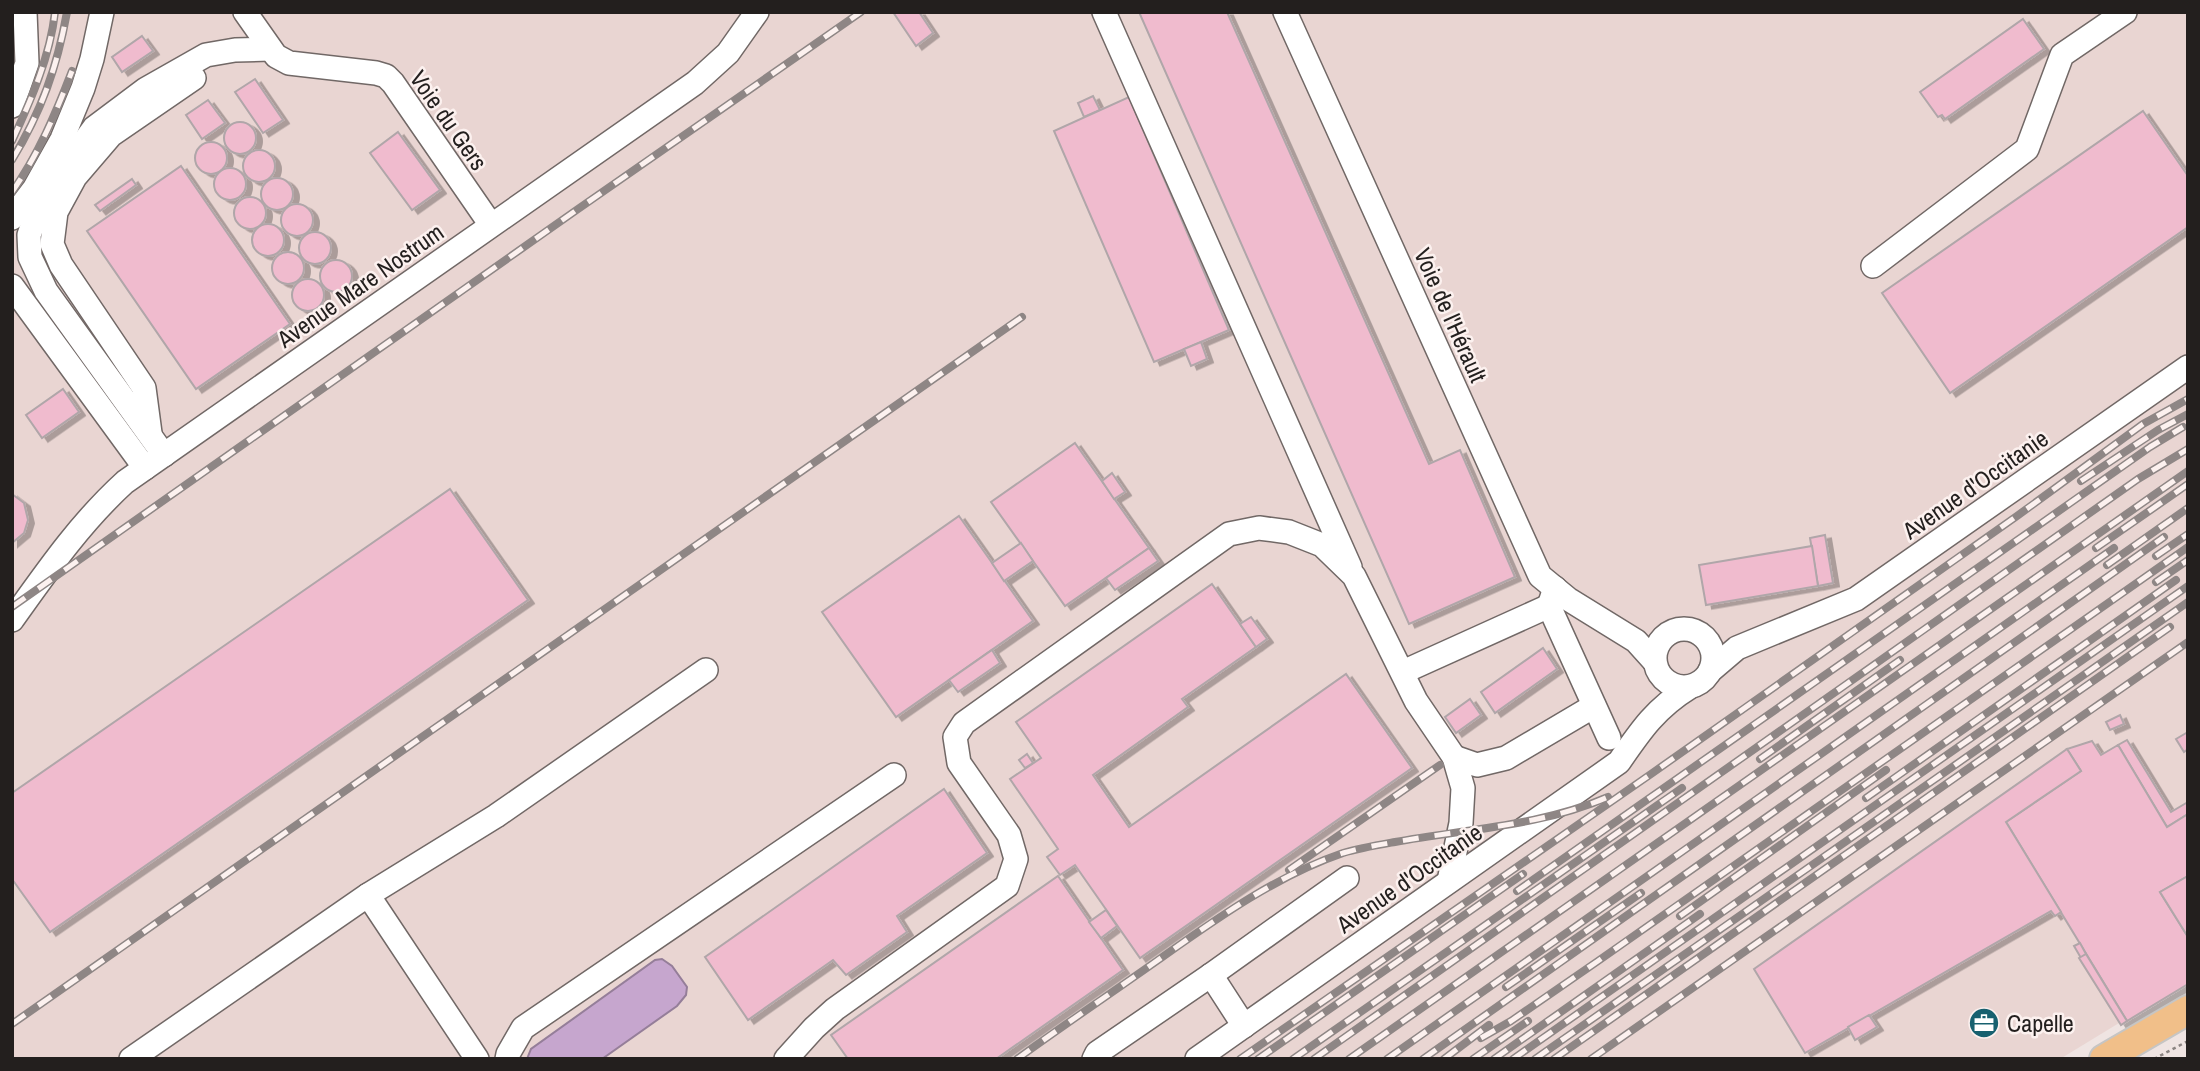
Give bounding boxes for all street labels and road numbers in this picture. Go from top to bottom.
street label: Voie du Gers [403,64,495,176]
street label: Avenue Mare Nostrum [270,216,450,355]
street label: Voie de l'Hérault [1407,243,1495,388]
street label: Avenue d'Occitanie [1895,422,2054,547]
street label: Avenue d'Occitanie [1329,816,1488,941]

